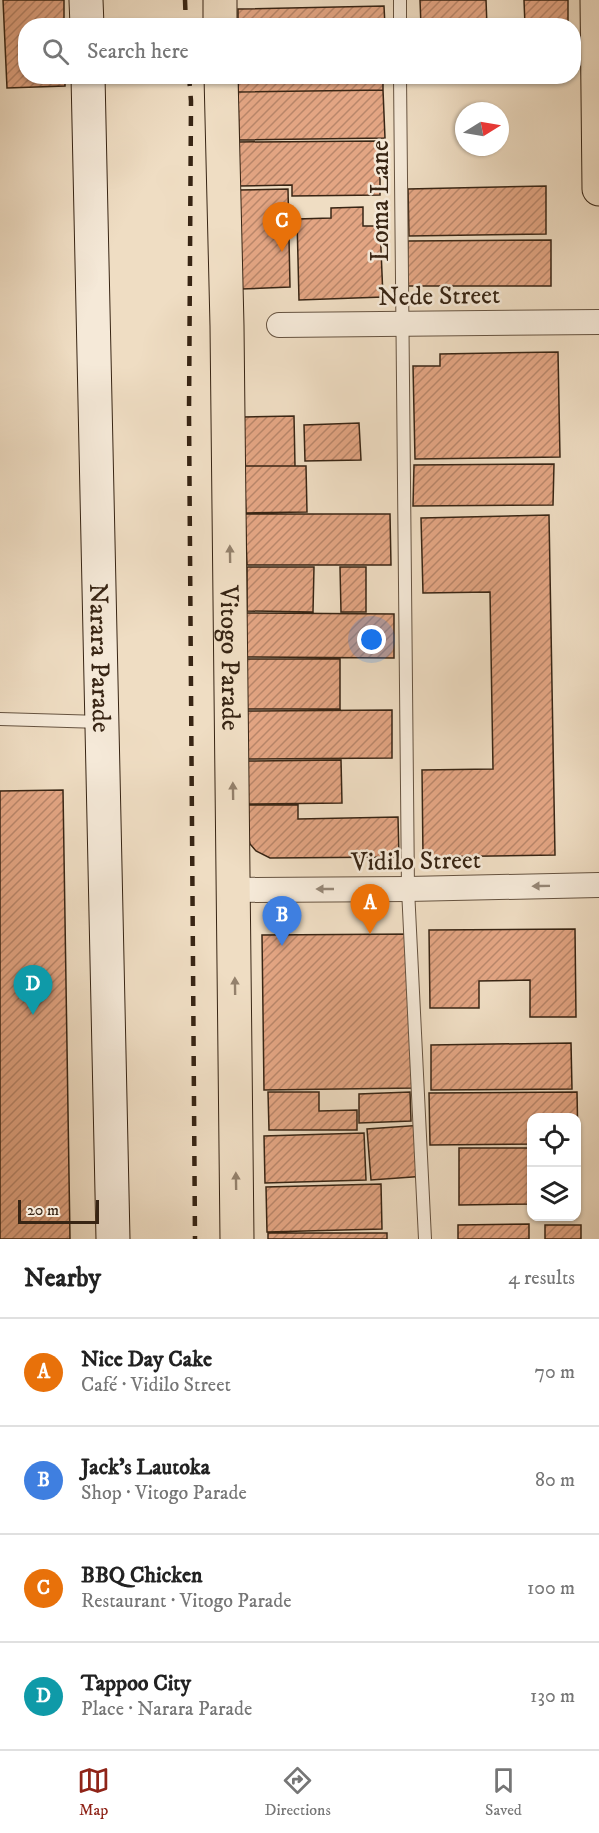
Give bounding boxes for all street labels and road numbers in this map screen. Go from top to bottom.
street label: Loma Lane [364,140,397,262]
street label: Nede Street [378,279,501,314]
street label: Narara Parade [81,583,117,733]
street label: Vitogo Parade [212,584,246,731]
street label: Vidilo Street [350,844,481,879]

